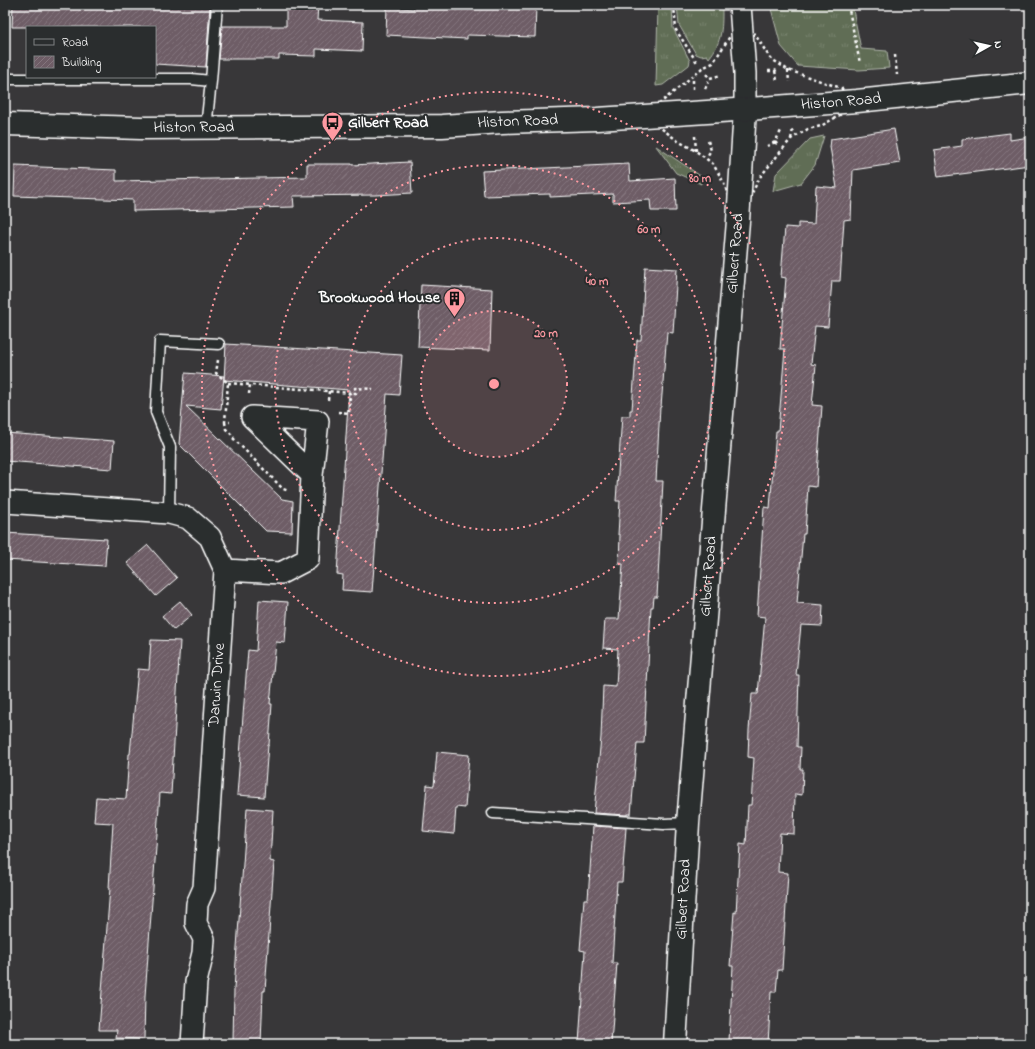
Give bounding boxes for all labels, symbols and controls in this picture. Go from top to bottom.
legend [26,26,156,78]
north arrow [969,26,1009,66]
text: Road [62,34,88,52]
text: N [989,40,1006,50]
text: Building [61,54,101,73]
street label: Histon Road [800,87,883,117]
street label: Histon Road [477,108,559,136]
bus stop icon: Gilbert Road [320,110,346,143]
place label: Gilbert Road [348,111,428,135]
street label: Histon Road [153,115,234,140]
text: 80 m [688,170,712,188]
street label: Gilbert Road [720,212,750,294]
text: 60 m [637,221,661,239]
text: 40 m [585,273,609,291]
building icon: Brookwood House [442,285,468,318]
place label: Brookwood House [318,286,441,310]
text: 20 m [533,325,558,343]
centre of rings [487,377,501,391]
street label: Gilbert Road [693,535,724,617]
street label: Darwin Drive [202,641,232,729]
street label: Gilbert Road [669,858,698,940]

